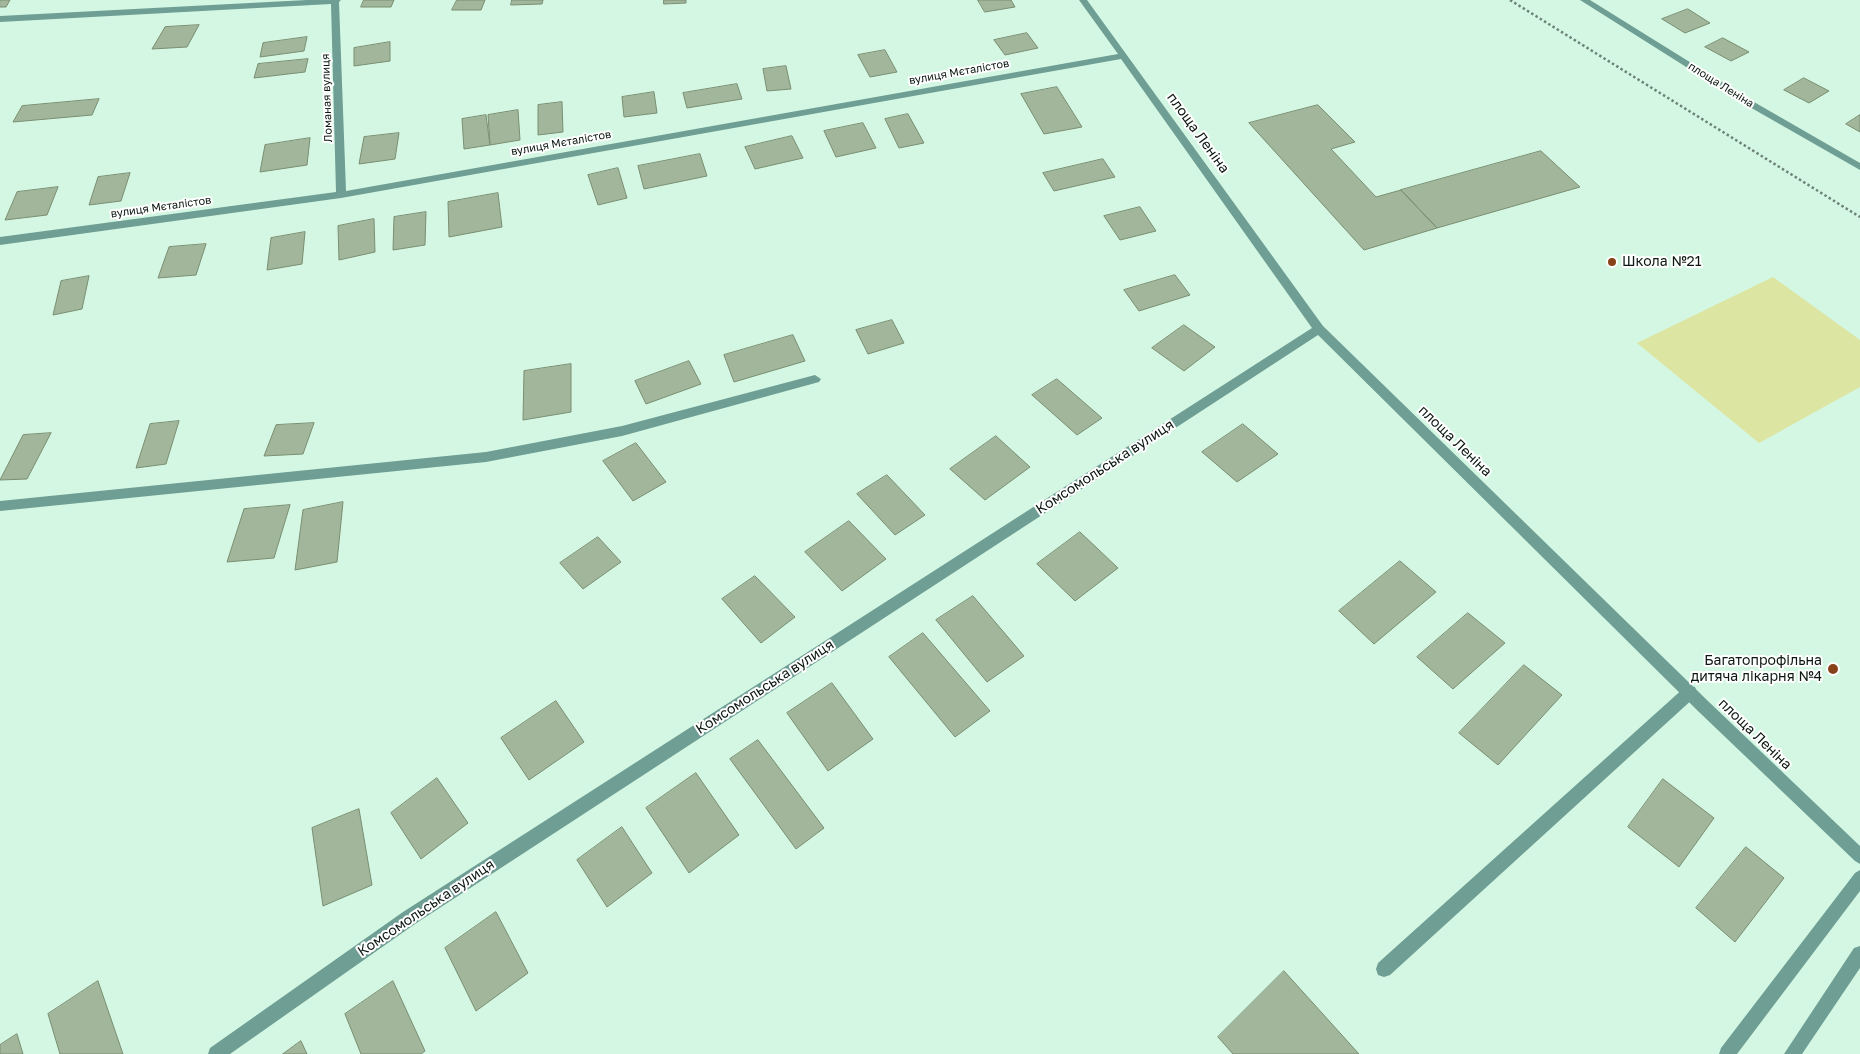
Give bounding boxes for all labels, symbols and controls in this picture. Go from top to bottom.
street label: Ломаная вулиця [319,53,335,143]
street label: вулиця Мєталістов [908,57,1010,87]
street label: площа Леніна [1686,60,1756,110]
street label: площа Леніна [1163,90,1233,176]
street label: вулиця Мєталістов [510,128,612,158]
street label: вулиця Мєталістов [110,193,212,221]
place label: Школа №21 [1622,254,1701,270]
marker: Школа №21 [1606,256,1618,268]
street label: площа Леніна [1415,402,1495,480]
street label: Комсомольська вулиця [1033,416,1177,518]
street label: Комсомольська вулиця [693,636,837,738]
place label: Багатопрофільна дитяча лікарня №4 [1691,653,1822,686]
marker: Багатопрофільна дитяча лікарня №4 [1826,662,1840,676]
street label: площа Леніна [1715,695,1795,773]
street label: Комсомольська вулиця [355,856,497,960]

